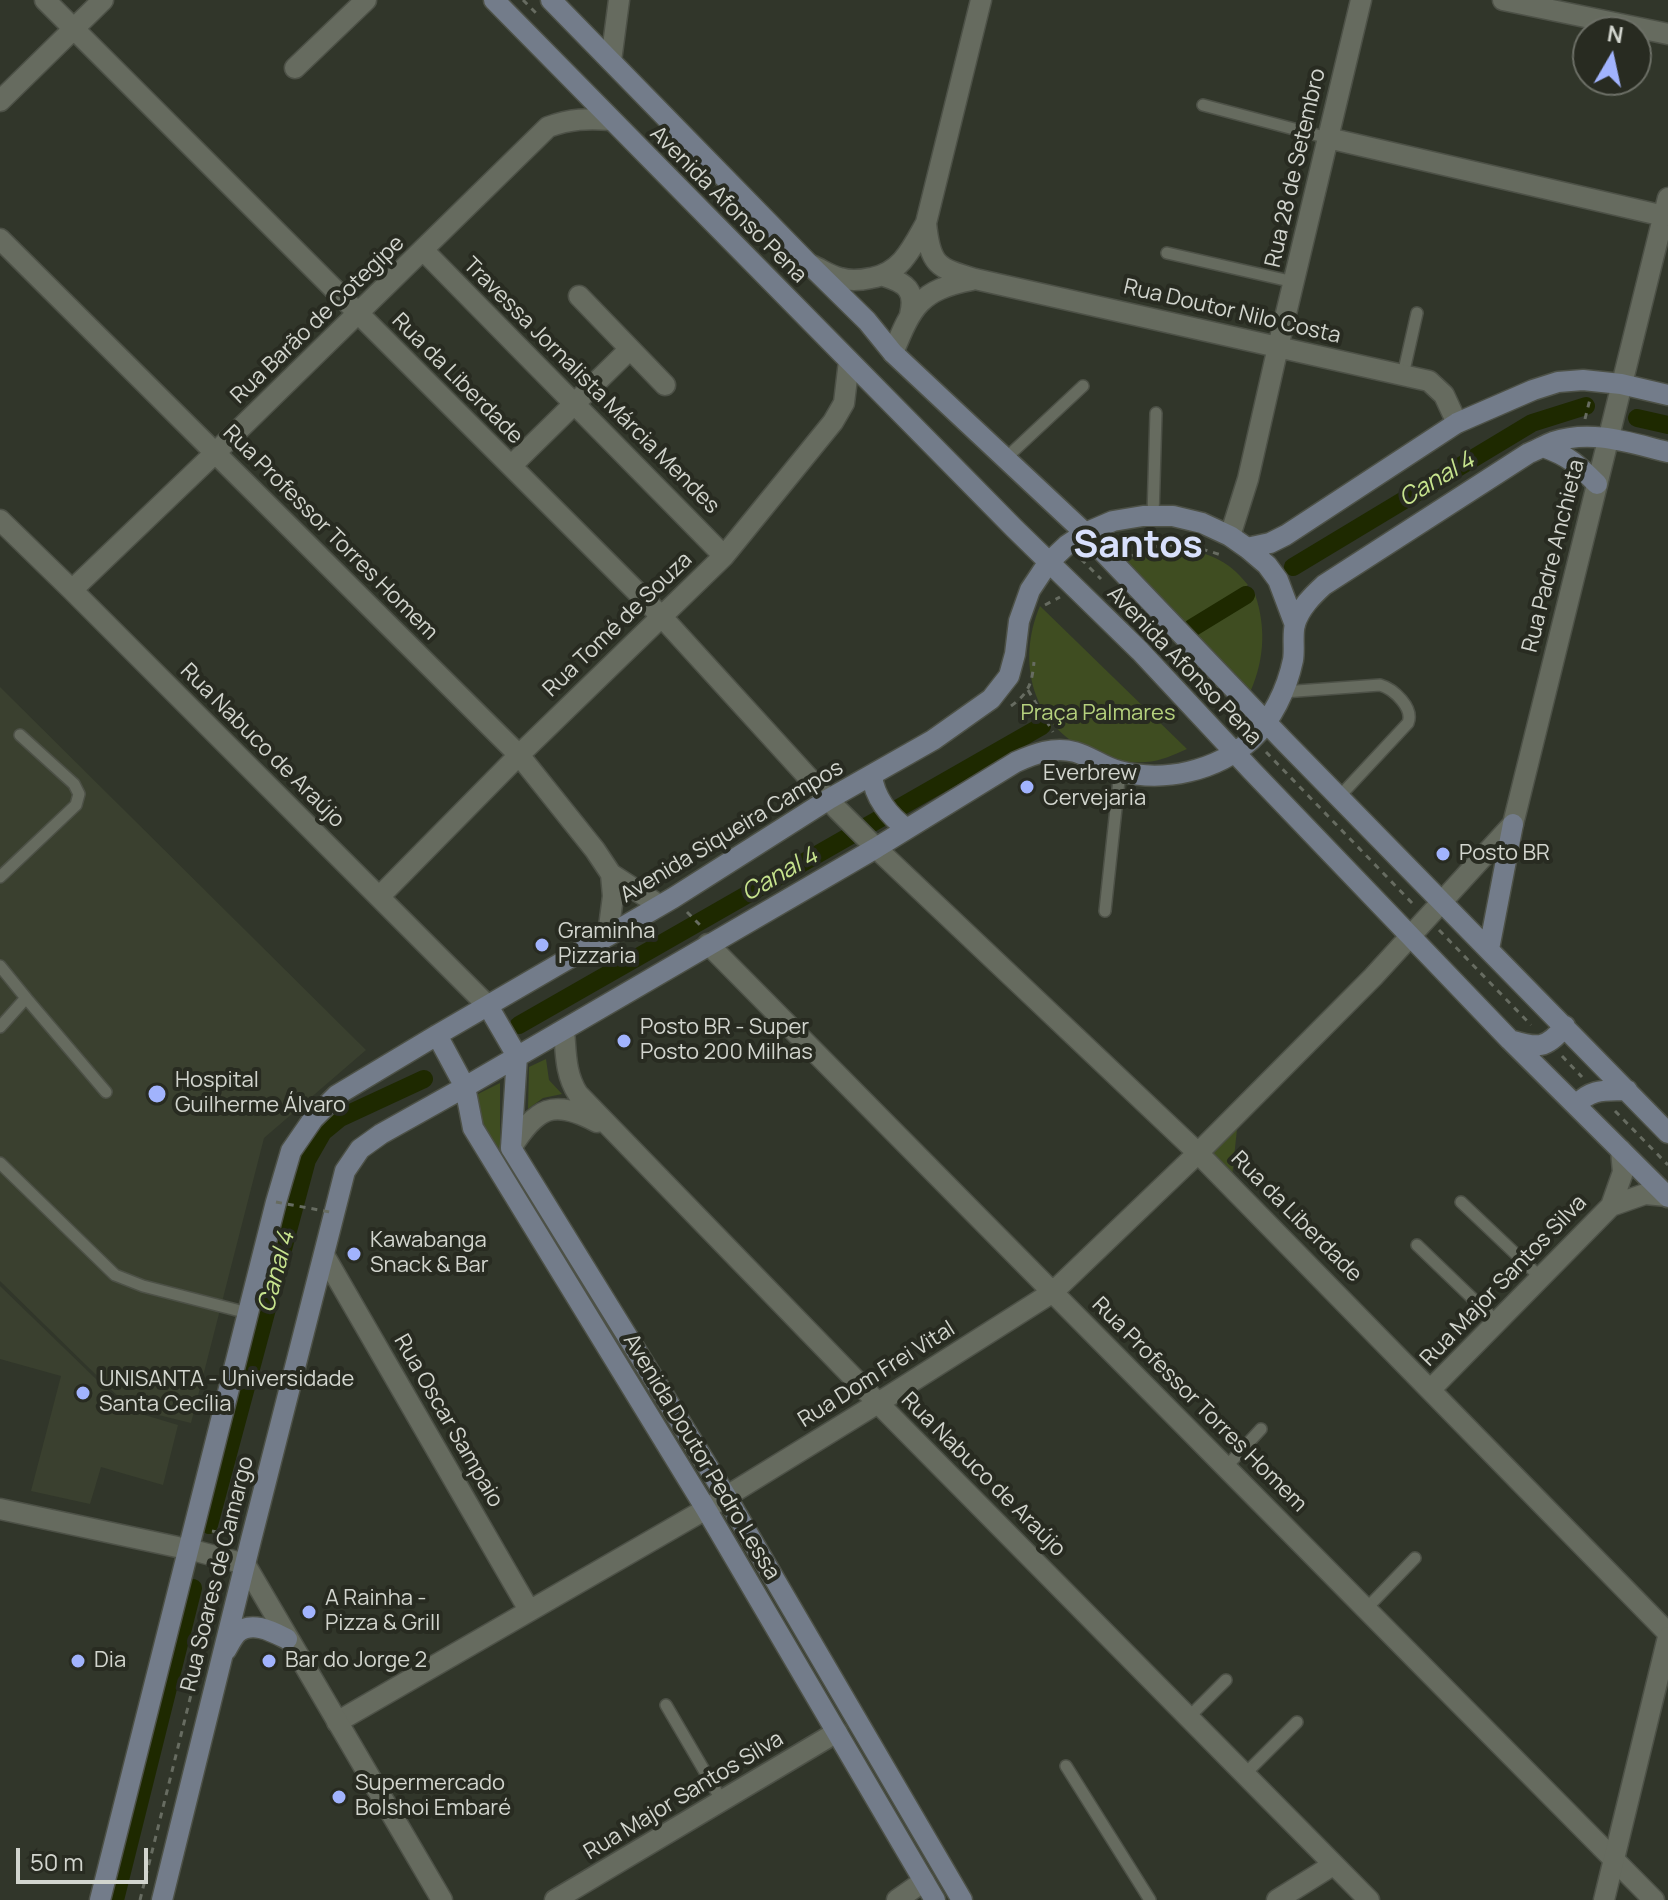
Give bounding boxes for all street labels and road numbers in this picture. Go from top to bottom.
street label: Rua 28 de Setembro [1260,66,1332,270]
street label: Avenida Afonso Pena [644,121,812,289]
street label: Rua Barão de Cotegipe [226,230,410,410]
street label: Travessa Jornalista Márcia Mendes [457,252,725,520]
street label: Rua Doutor Nilo Costa [1121,274,1343,350]
street label: Rua da Liberdade [386,308,528,450]
street label: Rua Professor Torres Homem [217,420,443,646]
street label: Rua Padre Anchieta [1517,457,1591,655]
street label: Rua Tomé de Souza [538,547,698,703]
street label: Avenida Afonso Pena [1101,581,1267,751]
street label: Rua Nabuco de Araújo [174,658,350,834]
street label: Avenida Siqueira Campos [616,755,848,909]
street label: Rua da Liberdade [1225,1146,1367,1288]
street label: Rua Major Santos Silva [1415,1190,1593,1372]
street label: Rua Professor Torres Homem [1086,1292,1312,1518]
street label: Rua Dom Frei Vital [794,1316,960,1434]
street label: Avenida Doutor Pedro Lessa [617,1329,785,1585]
street label: Rua Oscar Sampaio [388,1330,508,1512]
street label: Rua Nabuco de Araújo [895,1387,1071,1563]
street label: Rua Soares de Camargo [176,1454,260,1694]
street label: Rua Major Santos Silva [580,1726,788,1866]

